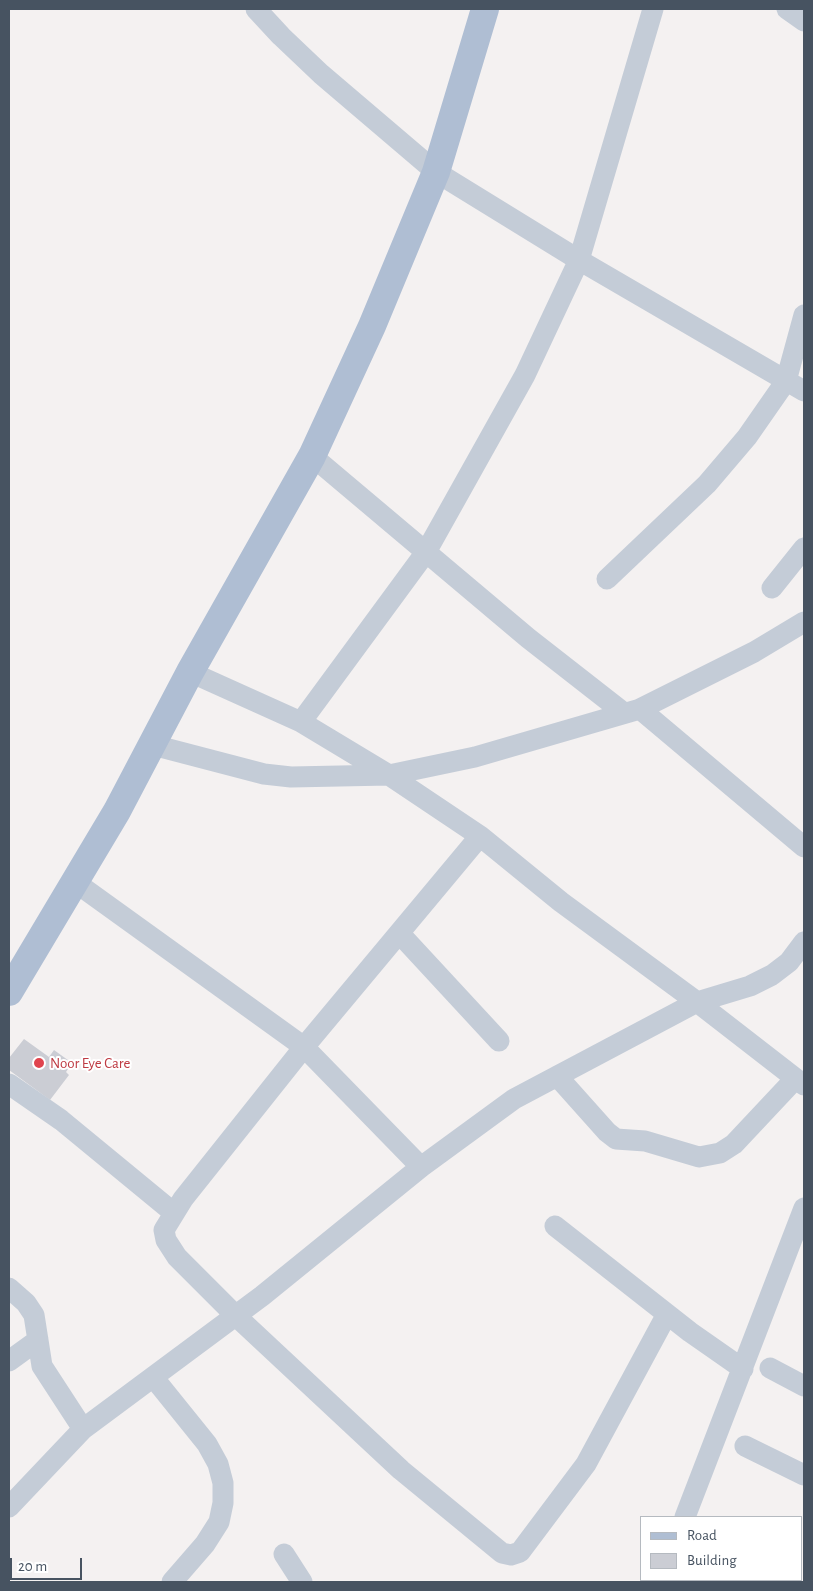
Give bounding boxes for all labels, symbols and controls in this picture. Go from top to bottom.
place label: Noor Eye Care [50,1054,131,1072]
marker: Noor Eye Care [32,1056,46,1070]
legend [640,1516,803,1581]
text: Road [687,1528,717,1543]
scale bar [12,1548,85,1580]
text: Building [687,1553,737,1568]
text: 20 m [18,1559,47,1574]

